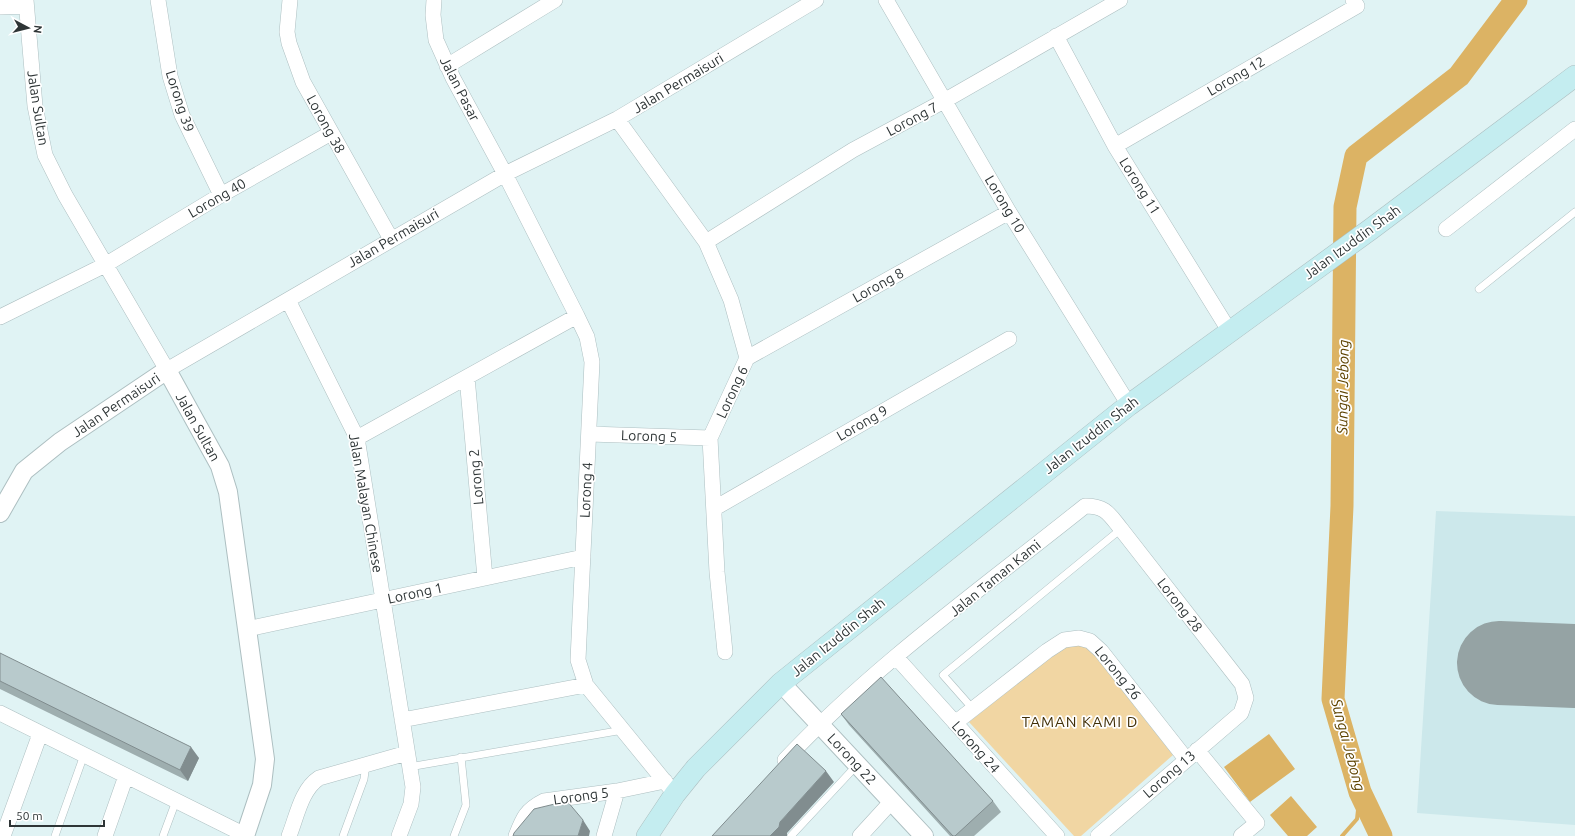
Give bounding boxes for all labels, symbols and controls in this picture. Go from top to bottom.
north arrow [8,8,48,48]
text: N [31,24,44,34]
street label: Jalan Permaisuri [630,50,726,116]
street label: Lorong 12 [1204,53,1268,99]
street label: Jalan Pasar [437,54,483,125]
street label: Lorong 39 [163,68,197,134]
street label: Jalan Sultan [24,69,52,147]
street label: Lorong 38 [304,92,349,156]
street label: Lorong 7 [884,99,940,139]
street label: Lorong 11 [1116,155,1164,217]
street label: Lorong 10 [982,173,1028,236]
street label: Lorong 40 [185,175,249,221]
street label: Jalan Izuddin Shah [1300,202,1404,282]
street label: Jalan Permaisuri [345,205,441,271]
street label: Lorong 8 [850,264,906,306]
water label: Sungai Jebong [1333,339,1352,436]
street label: Lorong 6 [713,363,751,421]
street label: Jalan Permaisuri [69,370,163,440]
street label: Jalan Sultan [173,390,223,464]
street label: Jalan Izuddin Shah [1040,393,1142,477]
street label: Lorong 9 [834,402,890,444]
street label: Lorong 5 [621,427,677,445]
street label: Jalan Malayan Chinese [346,432,386,574]
street label: Lorong 2 [466,448,486,506]
street label: Lorong 4 [577,462,595,518]
street label: Jalan Taman Kami [946,536,1044,620]
street label: Lorong 28 [1154,575,1206,635]
street label: Lorong 1 [386,579,444,607]
street label: Jalan Izuddin Shah [788,594,888,680]
street label: Lorong 26 [1092,643,1144,703]
water label: Sungai Jebong [1328,696,1369,793]
district label: TAMAN KAMI D [1022,713,1138,730]
street label: Lorong 24 [949,718,1003,776]
street label: Lorong 22 [824,730,880,788]
street label: Lorong 13 [1140,747,1198,801]
street label: Lorong 5 [552,784,610,808]
scale bar [10,802,104,828]
text: 50 m [16,809,43,822]

